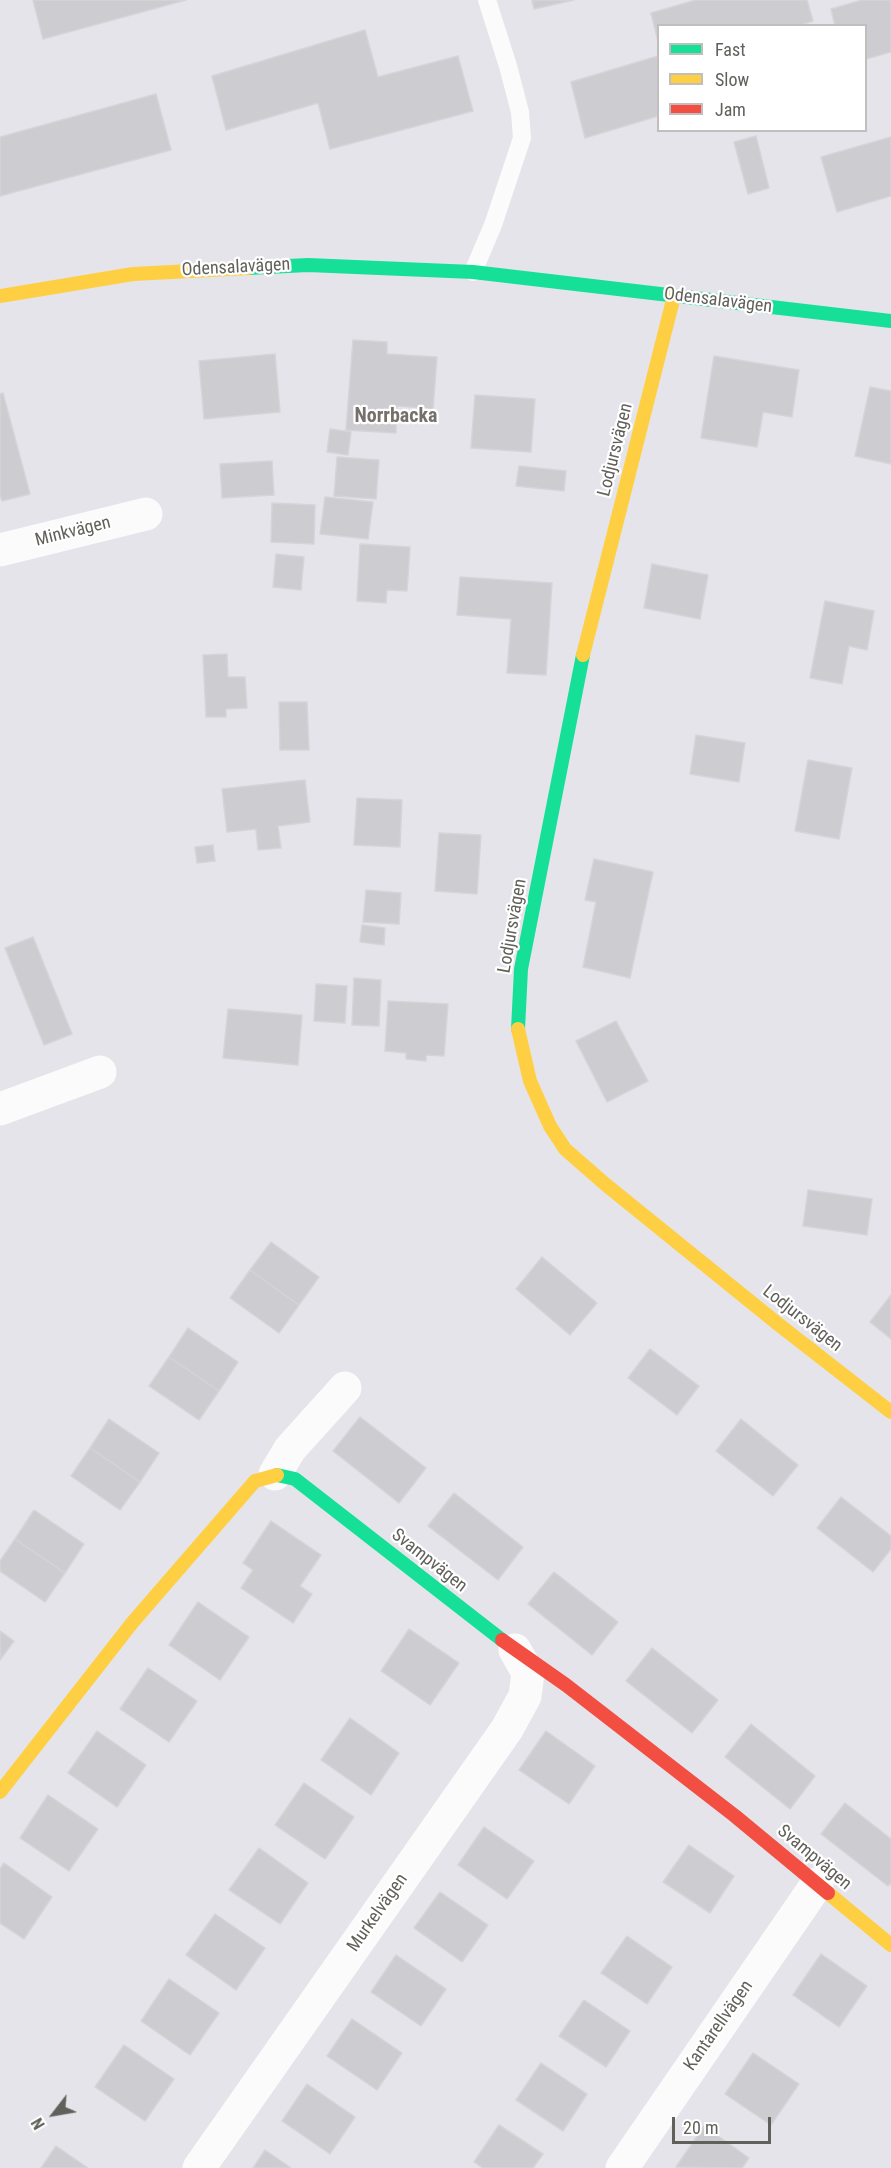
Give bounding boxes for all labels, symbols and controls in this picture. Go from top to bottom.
legend [657,24,867,132]
text: Fast [715,39,746,60]
text: Slow [715,69,749,90]
text: Jam [715,99,746,120]
street label: Odensalavägen [181,254,291,282]
street label: Odensalavägen [663,284,773,318]
street label: Lodjursvägen [594,401,638,499]
district label: Norrbacka [355,405,437,429]
street label: Minkvägen [33,512,113,552]
street label: Lodjursvägen [494,877,532,975]
street label: Lodjursvägen [758,1281,846,1357]
street label: Svampvägen [387,1525,471,1597]
street label: Svampvägen [773,1821,855,1895]
street label: Murkelvägen [343,1870,413,1956]
street label: Kantarellvägen [680,1977,758,2075]
north arrow [24,2084,84,2144]
scale bar [675,2105,774,2143]
text: N [27,2114,49,2133]
text: 20 m [683,2117,718,2138]

